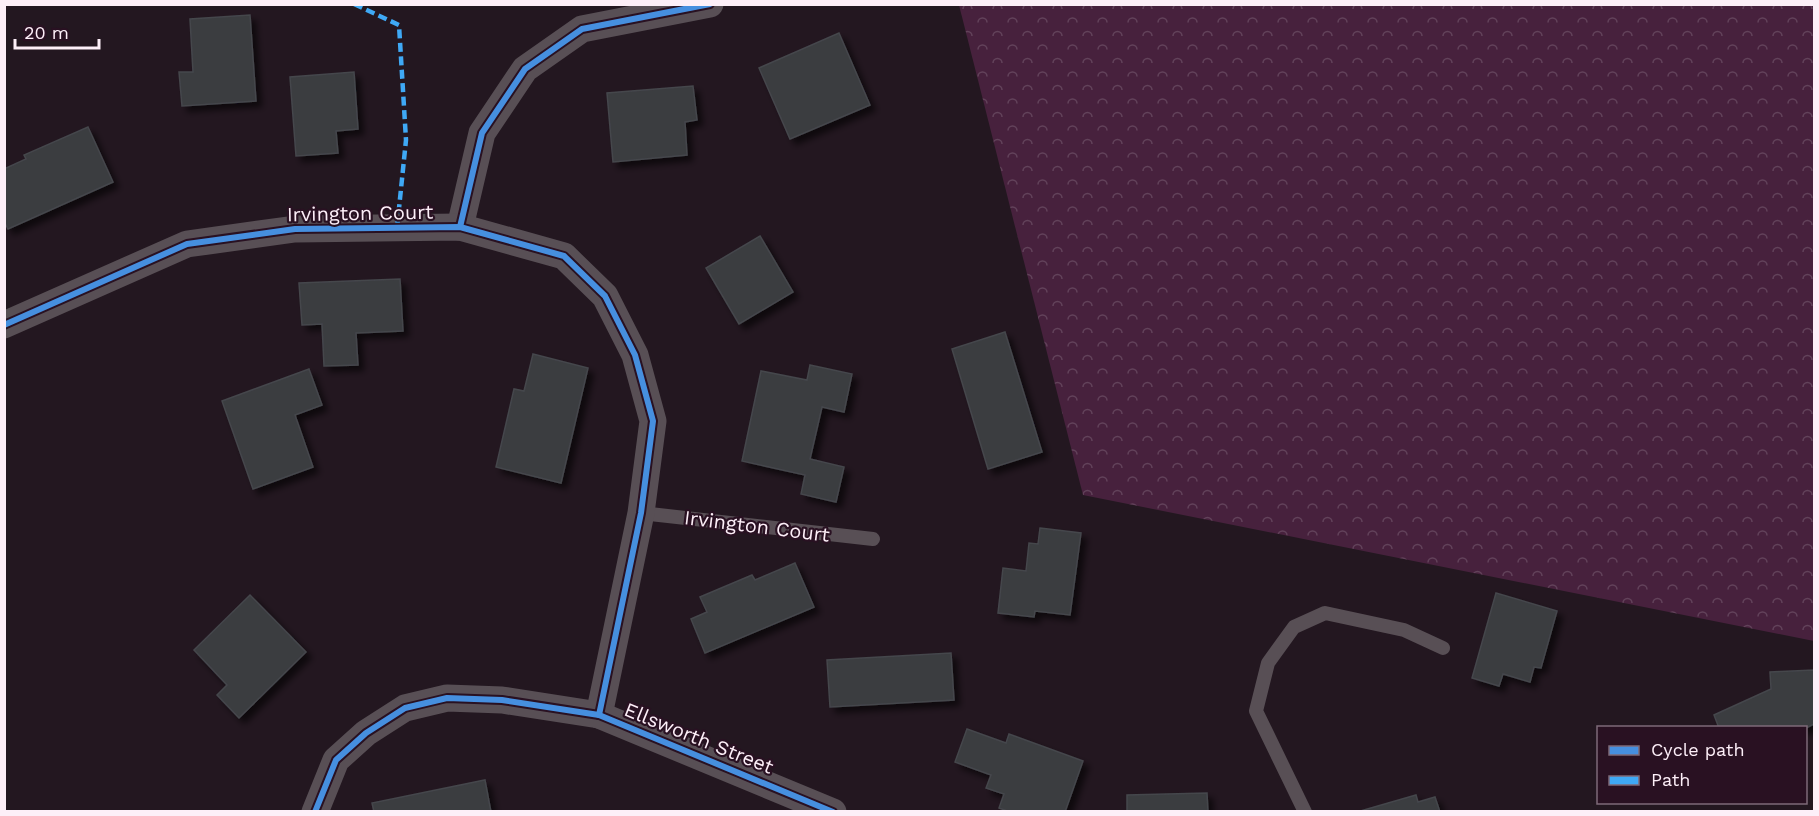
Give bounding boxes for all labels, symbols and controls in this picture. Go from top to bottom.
scale bar [15,12,99,50]
text: 20 m [24,22,69,43]
street label: Irvington Court [287,200,434,226]
street label: Irvington Court [683,505,832,547]
street label: Ellsworth Street [621,697,778,779]
legend [1597,726,1807,804]
text: Cycle path [1651,739,1745,760]
text: Path [1651,769,1691,790]

